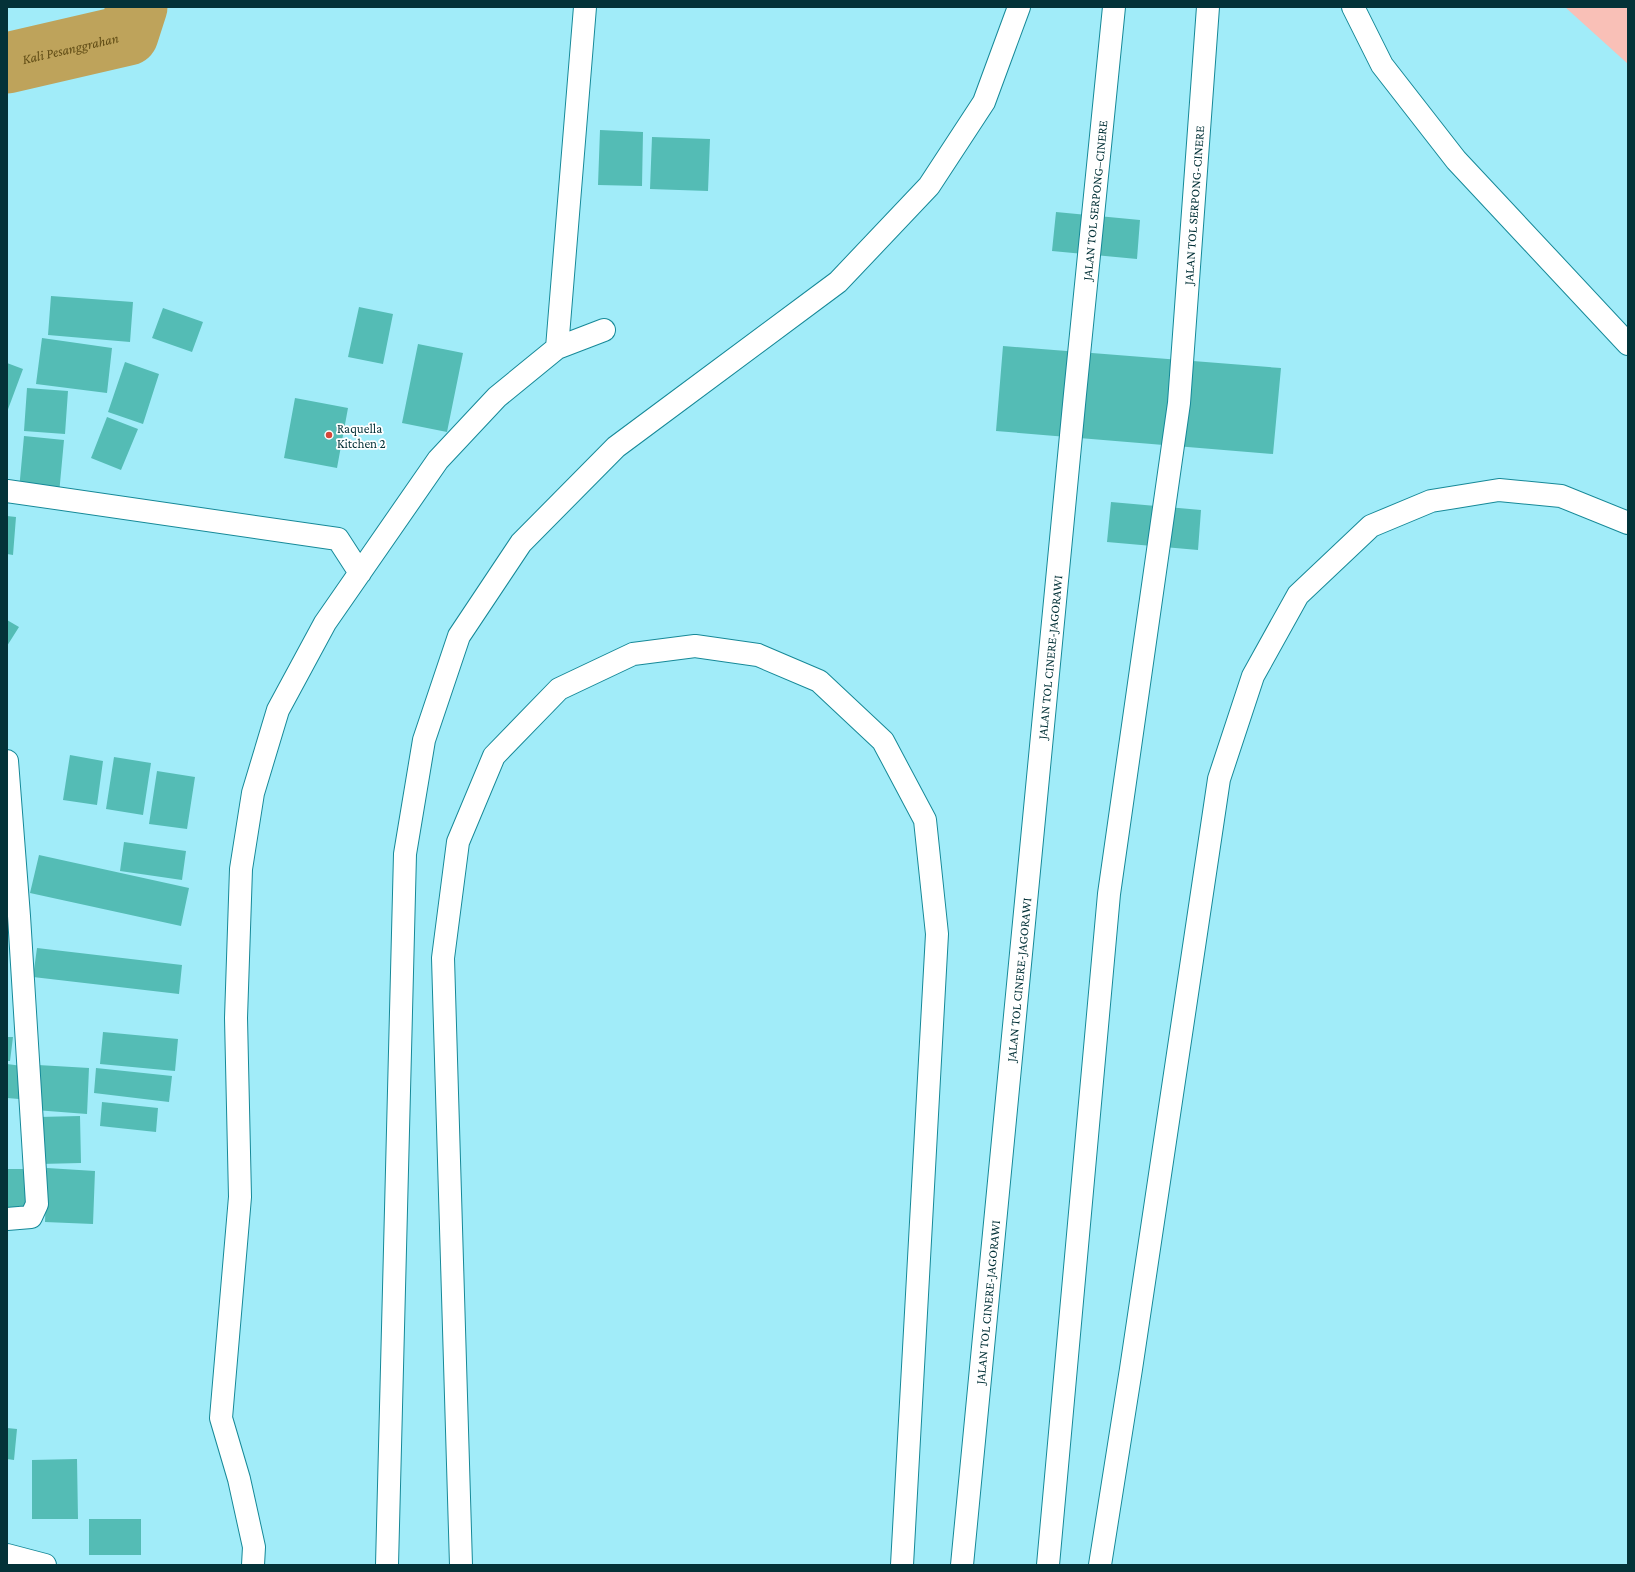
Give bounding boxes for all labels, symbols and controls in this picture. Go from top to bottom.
water label: Kali Pesanggrahan [21,29,120,67]
street label: JALAN TOL SERPONG–CINERE [1079,120,1111,282]
street label: JALAN TOL SERPONG-CINERE [1181,125,1207,286]
place label: Raquella Kitchen 2 [337,421,386,451]
marker: Raquella Kitchen 2 [324,430,334,440]
street label: JALAN TOL CINERE-JAGORAWI [1035,574,1065,741]
street label: JALAN TOL CINERE-JAGORAWI [1003,897,1034,1064]
street label: JALAN TOL CINERE-JAGORAWI [972,1219,1003,1386]

